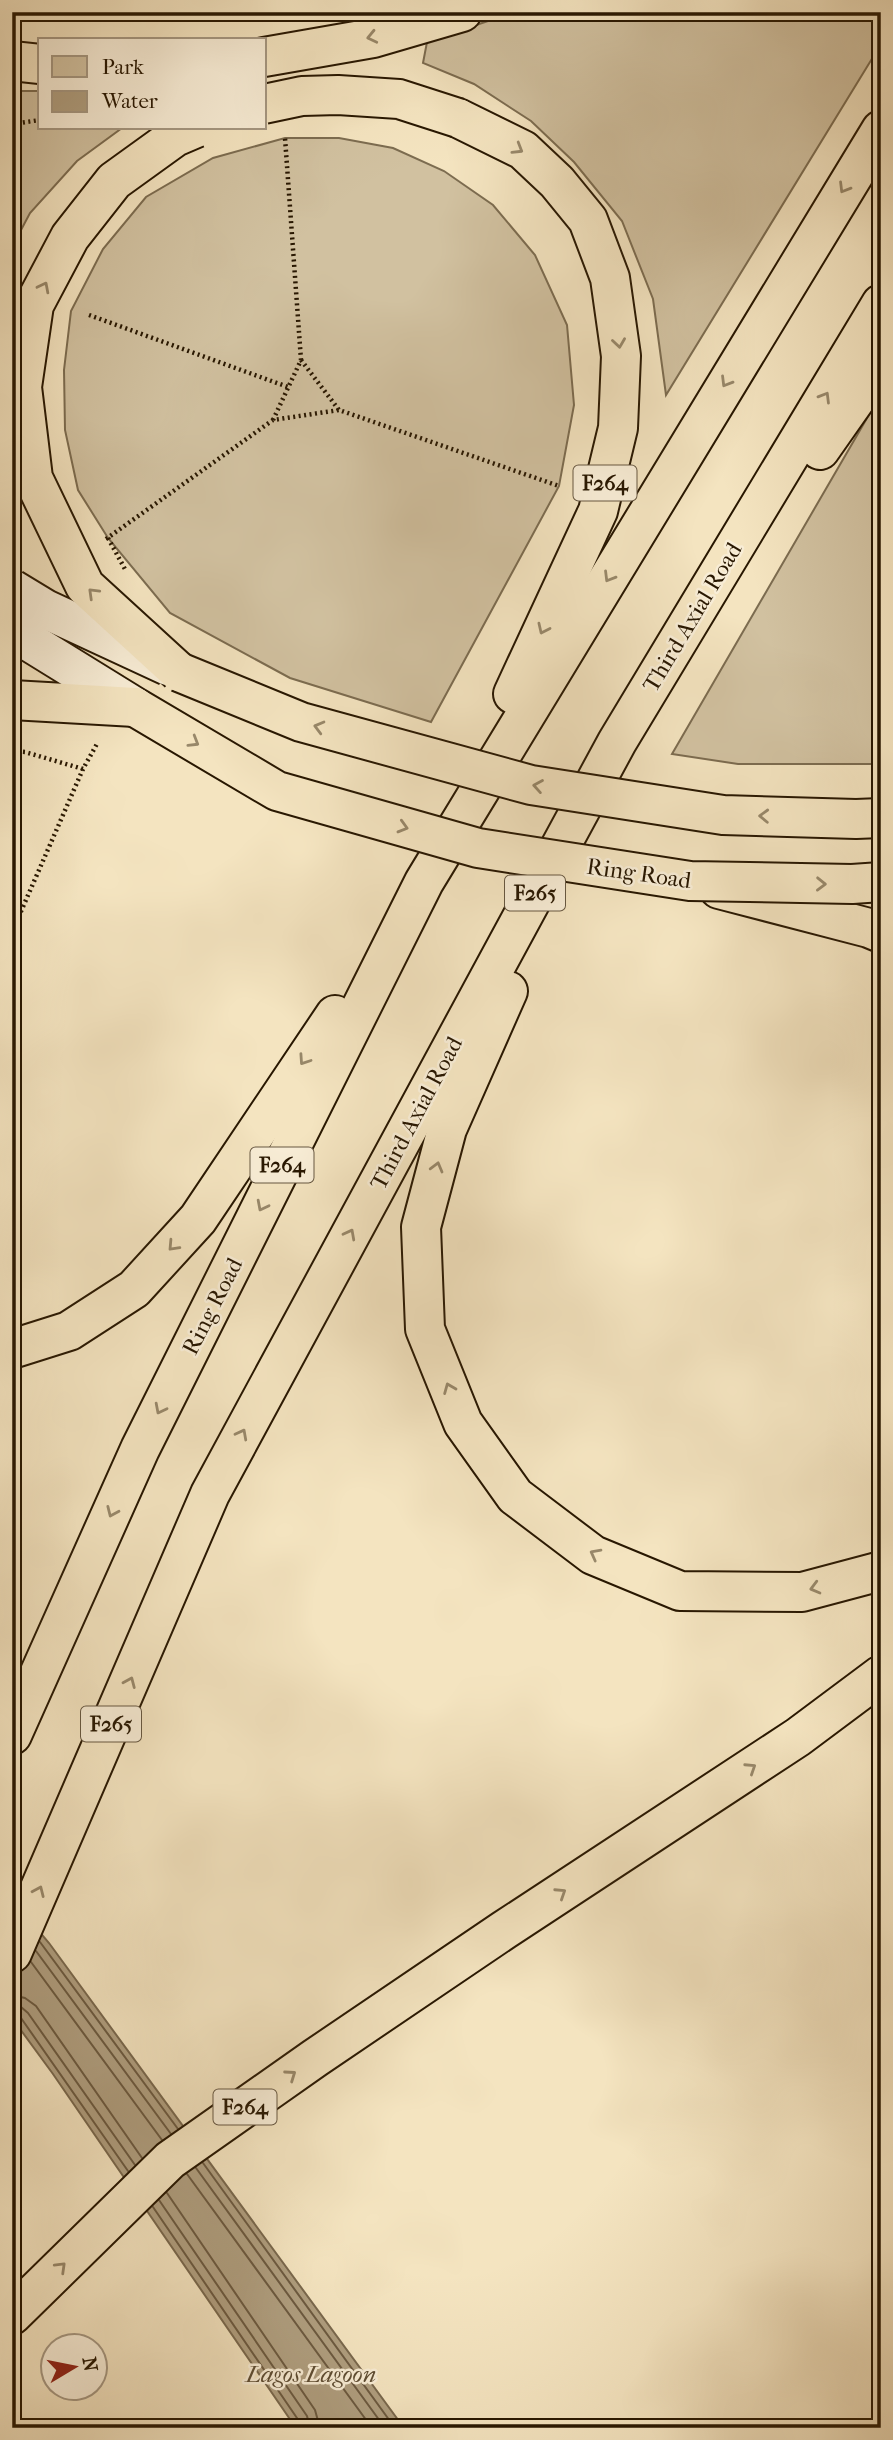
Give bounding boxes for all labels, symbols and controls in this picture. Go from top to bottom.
one-way arrow [367,29,379,43]
legend [38,38,266,130]
text: Park [102,55,144,79]
text: Water [101,89,158,113]
one-way arrow [511,141,524,154]
one-way arrow [840,180,853,193]
one-way arrow [36,281,50,294]
one-way arrow [611,337,626,348]
one-way arrow [722,375,735,388]
one-way arrow [816,391,829,404]
road number: F264 [574,466,636,500]
street label: Third Axial Road [637,537,748,697]
one-way arrow [604,569,617,582]
one-way arrow [88,589,101,601]
one-way arrow [537,622,551,634]
one-way arrow [313,720,325,735]
one-way arrow [186,734,199,747]
one-way arrow [532,779,544,794]
one-way arrow [758,809,769,824]
one-way arrow [397,819,409,833]
street label: Ring Road [585,853,693,894]
road number: F265 [505,876,565,910]
one-way arrow [816,876,827,892]
street label: Third Axial Road [365,1032,468,1194]
one-way arrow [300,1053,313,1066]
road number: F264 [250,1148,314,1182]
one-way arrow [429,1161,443,1173]
one-way arrow [257,1199,271,1211]
one-way arrow [342,1229,356,1241]
one-way arrow [169,1238,182,1251]
street label: Ring Road [177,1253,249,1359]
one-way arrow [443,1382,457,1394]
one-way arrow [155,1402,169,1414]
one-way arrow [234,1429,247,1441]
one-way arrow [106,1504,120,1517]
one-way arrow [590,1549,603,1563]
one-way arrow [809,1580,821,1594]
one-way arrow [121,1676,135,1688]
road number: F265 [81,1706,141,1742]
one-way arrow [743,1764,756,1776]
one-way arrow [31,1885,45,1897]
one-way arrow [553,1888,566,1901]
one-way arrow [283,2071,296,2083]
road number: F264 [214,2090,276,2124]
one-way arrow [53,2263,66,2276]
north arrow [38,2332,108,2402]
text: N [78,2355,102,2374]
water label: Lagos Lagoon [244,2360,376,2388]

